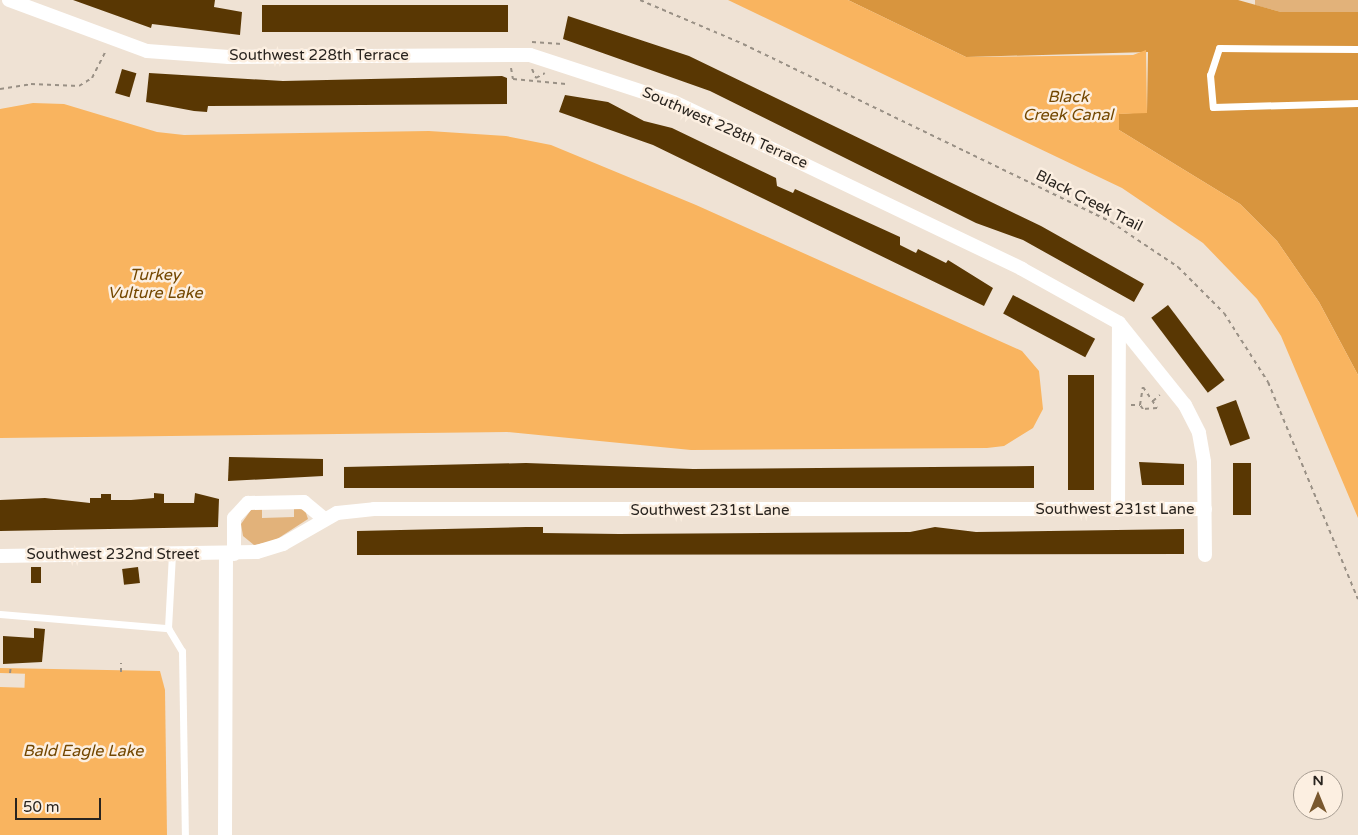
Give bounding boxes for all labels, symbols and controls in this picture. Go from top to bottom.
street label: Southwest 228th Terrace [229,47,409,65]
street label: Southwest 228th Terrace [639,83,811,173]
water label: Black Creek Canal [1023,87,1113,125]
street label: Black Creek Trail [1033,166,1145,236]
water label: Turkey Vulture Lake [108,265,202,303]
street label: Southwest 231st Lane [1036,501,1194,519]
street label: Southwest 231st Lane [631,502,789,520]
street label: Southwest 232nd Street [27,546,199,564]
water label: Bald Eagle Lake [23,741,143,761]
north arrow [1293,770,1343,820]
text: N [1312,772,1324,789]
scale bar [18,788,104,820]
text: 50 m [23,798,60,816]

